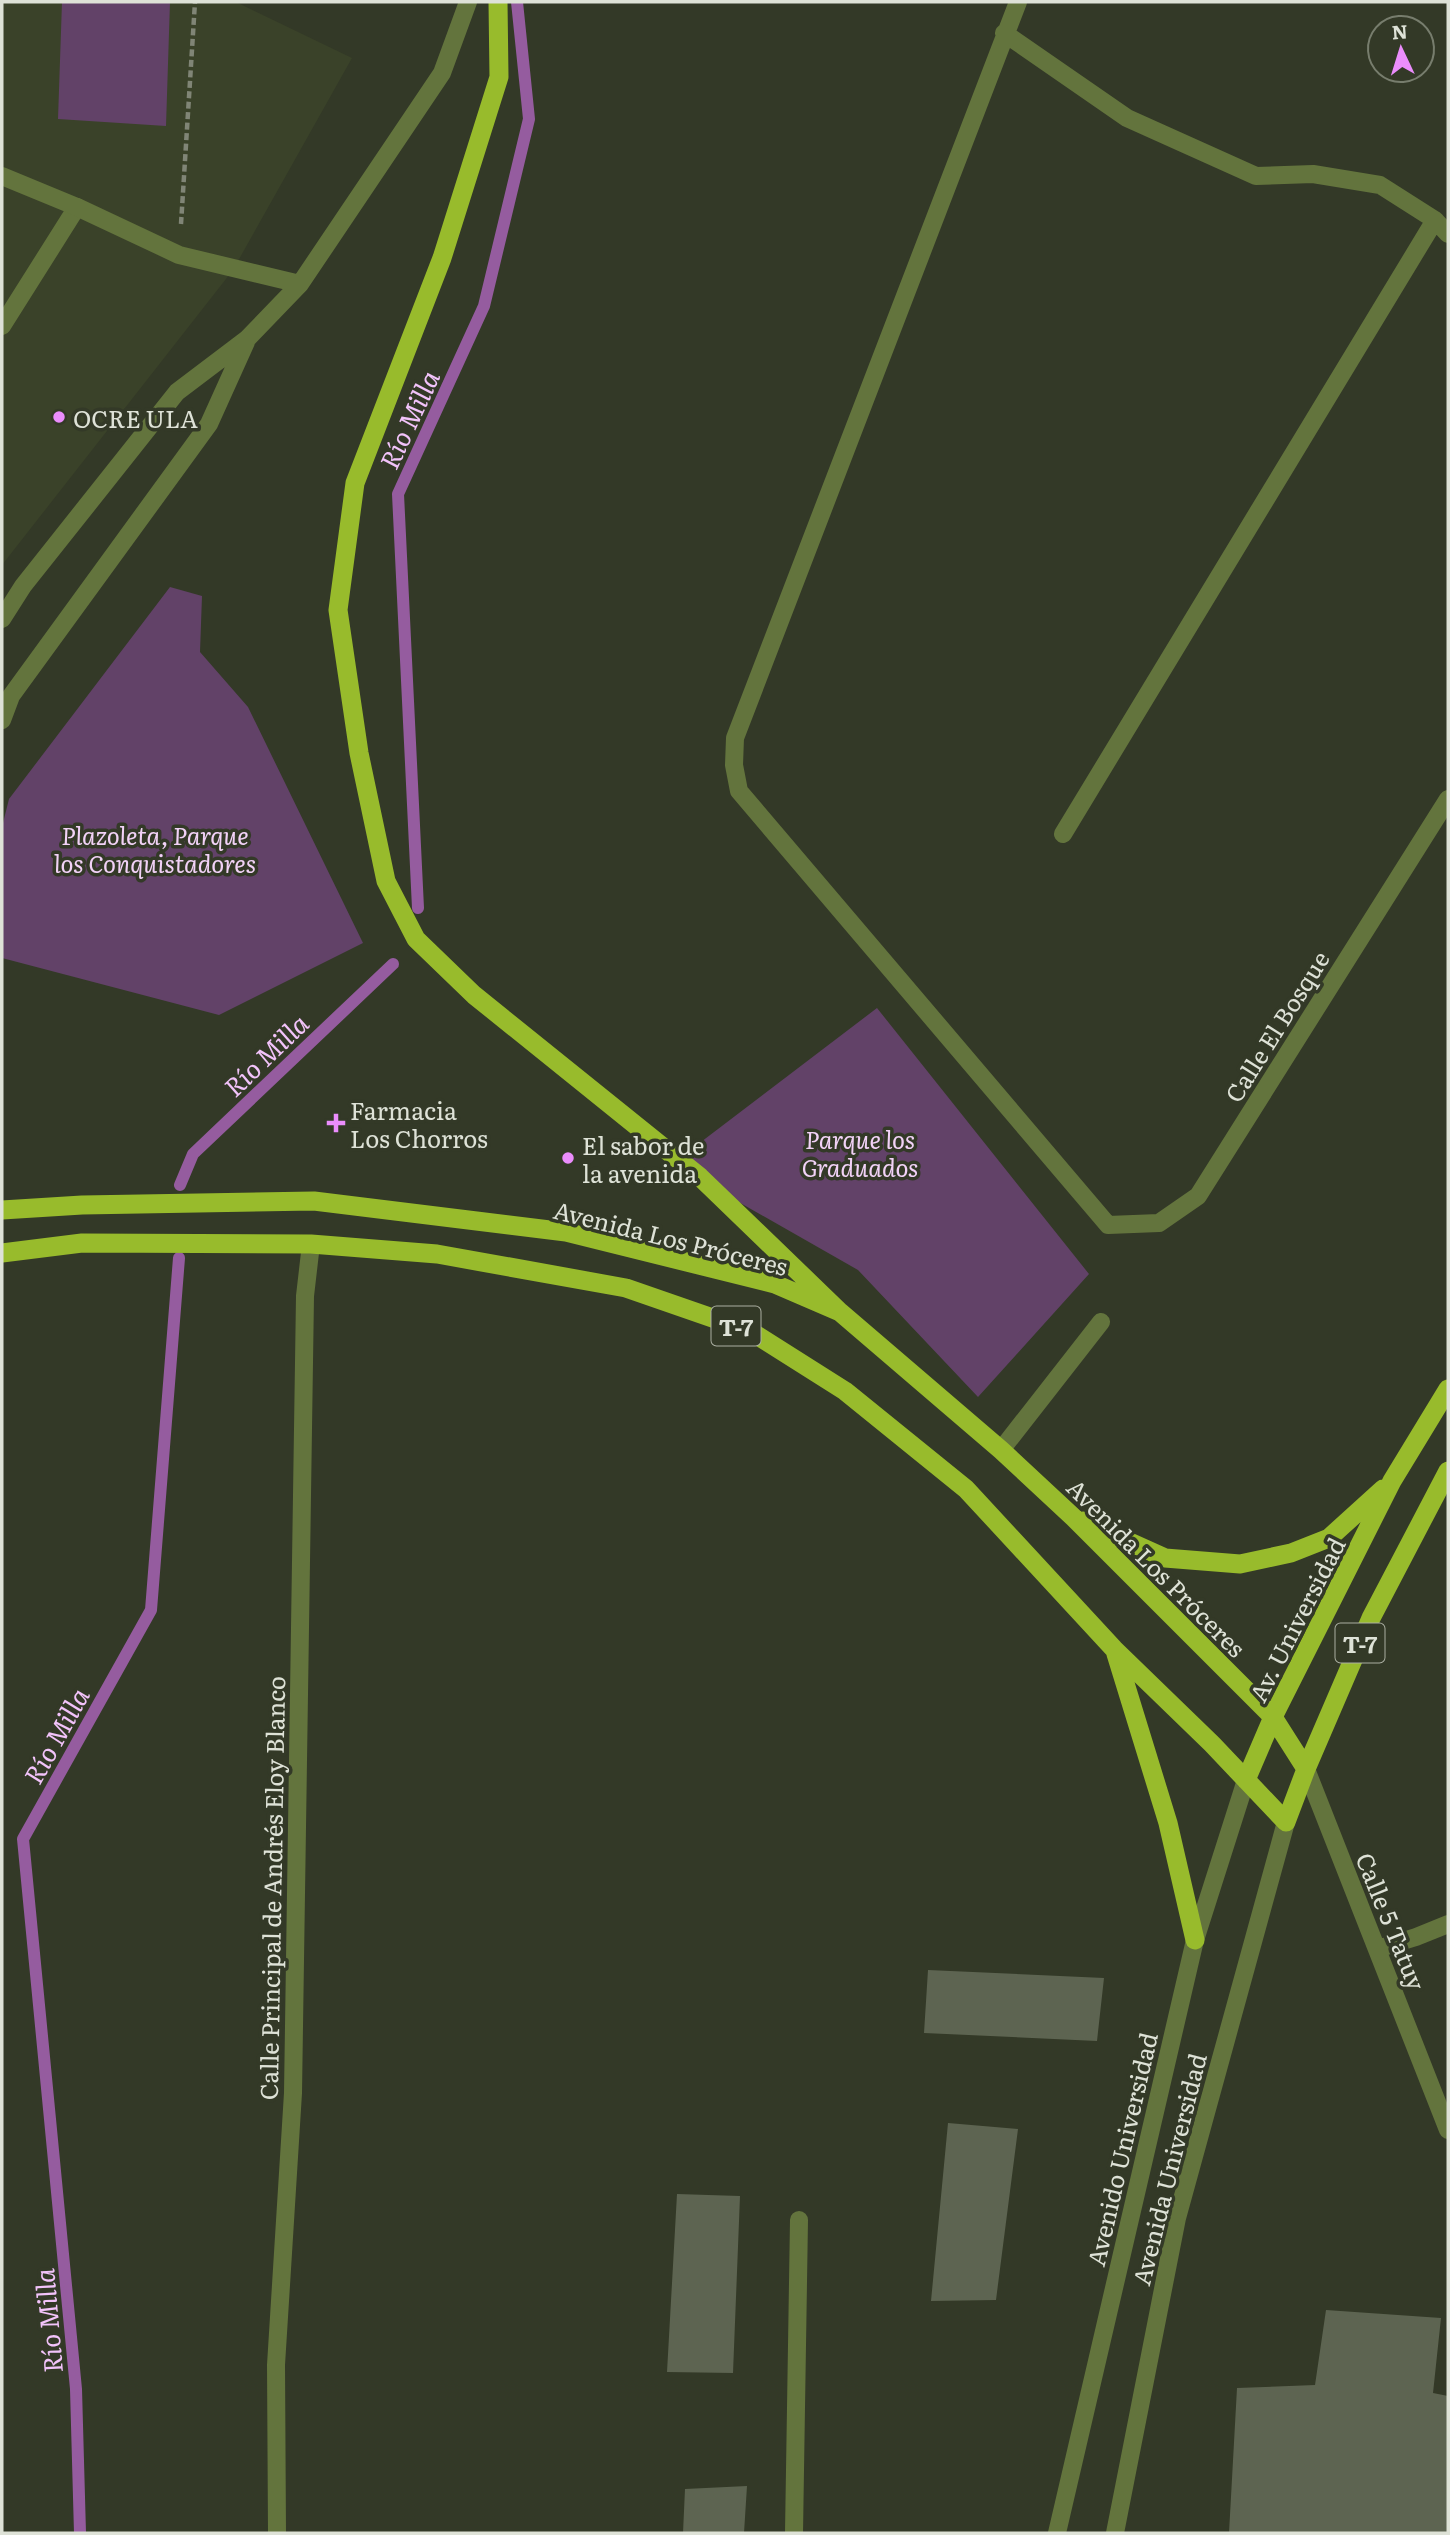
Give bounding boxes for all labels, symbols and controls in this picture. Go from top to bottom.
north arrow [1366,14,1436,84]
text: N [1391,17,1409,46]
water label: Río Milla [368,363,448,475]
place label: OCRE ULA [73,400,198,435]
marker: OCRE ULA [51,409,67,425]
park label: Plazoleta, Parque los Conquistadores [54,817,256,880]
street label: Calle El Bosque [1215,943,1337,1109]
water label: Río Milla [214,1003,316,1104]
place label: Farmacia Los Chorros [350,1092,488,1155]
marker: Farmacia Los Chorros [328,1115,344,1131]
park label: Parque los Graduados [802,1121,918,1184]
place label: El sabor de la avenida [582,1127,705,1190]
marker: El sabor de la avenida [560,1150,576,1166]
street label: Avenida Los Próceres [550,1191,792,1283]
road number: T-7 [712,1306,760,1345]
street label: Avenida Los Próceres [1060,1470,1254,1664]
street label: Av. Universidad [1239,1530,1353,1707]
road number: T-7 [1336,1624,1384,1662]
street label: Calle Principal de Andrés Eloy Blanco [250,1676,292,2100]
water label: Río Milla [13,1680,98,1790]
street label: Calle 5 Tatuy [1349,1847,1436,1995]
street label: Avenido Universidad [1077,2028,1165,2269]
street label: Avenida Universidad [1122,2049,1214,2289]
water label: Río Milla [23,2267,71,2375]

